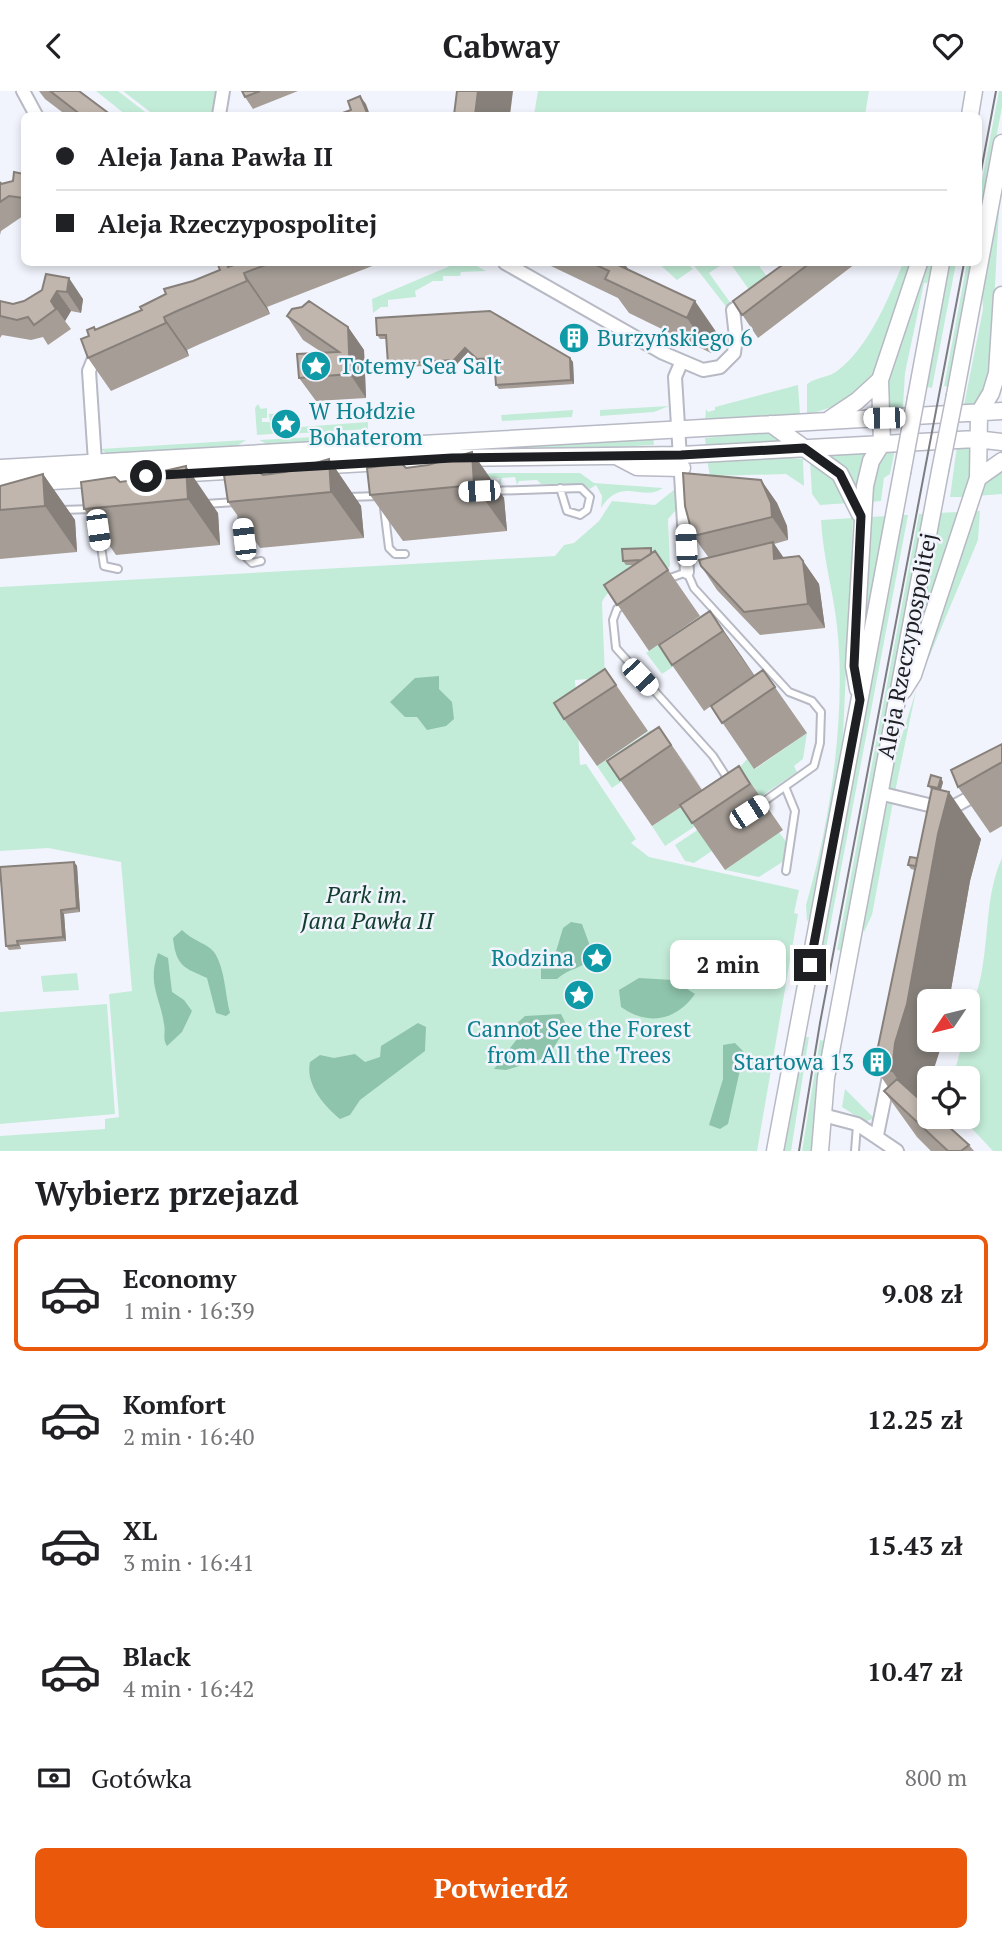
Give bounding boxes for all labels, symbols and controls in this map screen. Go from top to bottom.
text: Cabway [443,25,559,67]
icon: back [35,27,73,65]
icon: heart [929,27,967,65]
text: Aleja Jana Pawła II [98,139,333,173]
text: Aleja Rzeczypospolitej [98,206,377,240]
building icon: Burzyńskiego 6 [557,321,591,355]
place label: Burzyńskiego 6 [597,322,752,353]
place icon: Totemy Sea Salt [299,349,333,383]
place label: Totemy Sea Salt [339,350,502,381]
place label: W Hołdzie Bohaterom [309,395,423,452]
place icon: W Hołdzie Bohaterom [269,407,303,441]
car [863,407,906,429]
route start [130,460,162,492]
car [458,479,501,503]
car [85,508,112,552]
car [232,517,257,561]
car [675,523,698,567]
street label: Aleja Rzeczypospolitej [869,530,944,762]
car [618,654,663,700]
car [726,792,773,832]
park label: Park im. Jana Pawła II [300,879,435,936]
place icon: Rodzina [580,941,614,975]
callout: 2 min [670,941,786,989]
place label: Rodzina [491,942,574,973]
text: 2 min [697,949,759,980]
route end [794,949,826,981]
place icon: Cannot See the Forest from All the Trees [562,978,596,1012]
north arrow [917,989,980,1052]
map controls [917,989,980,1129]
place label: Cannot See the Forest from All the Trees [467,1013,692,1070]
building icon: Startowa 13 [860,1045,894,1079]
place label: Startowa 13 [733,1046,854,1077]
button: locate [917,1066,980,1129]
text: Wybierz przejazd [35,1172,299,1214]
text: Economy [123,1261,236,1295]
icon: car [39,1262,102,1325]
text: 9.08 zł [882,1276,963,1310]
text: 1 min · 16:39 [123,1295,255,1326]
text: Komfort [123,1387,226,1421]
icon: car [39,1388,102,1451]
text: 12.25 zł [867,1402,963,1436]
text: 2 min · 16:40 [123,1421,255,1452]
text: XL [123,1513,157,1547]
icon: car [39,1514,102,1577]
text: 15.43 zł [867,1528,963,1562]
text: 3 min · 16:41 [123,1547,255,1578]
text: Black [123,1639,191,1673]
icon: car [39,1640,102,1703]
text: 10.47 zł [867,1654,963,1688]
text: 4 min · 16:42 [123,1673,255,1704]
icon: cash [35,1759,73,1797]
text: Gotówka [91,1761,192,1795]
text: 800 m [905,1762,967,1793]
button: Potwierdź [35,1848,967,1928]

